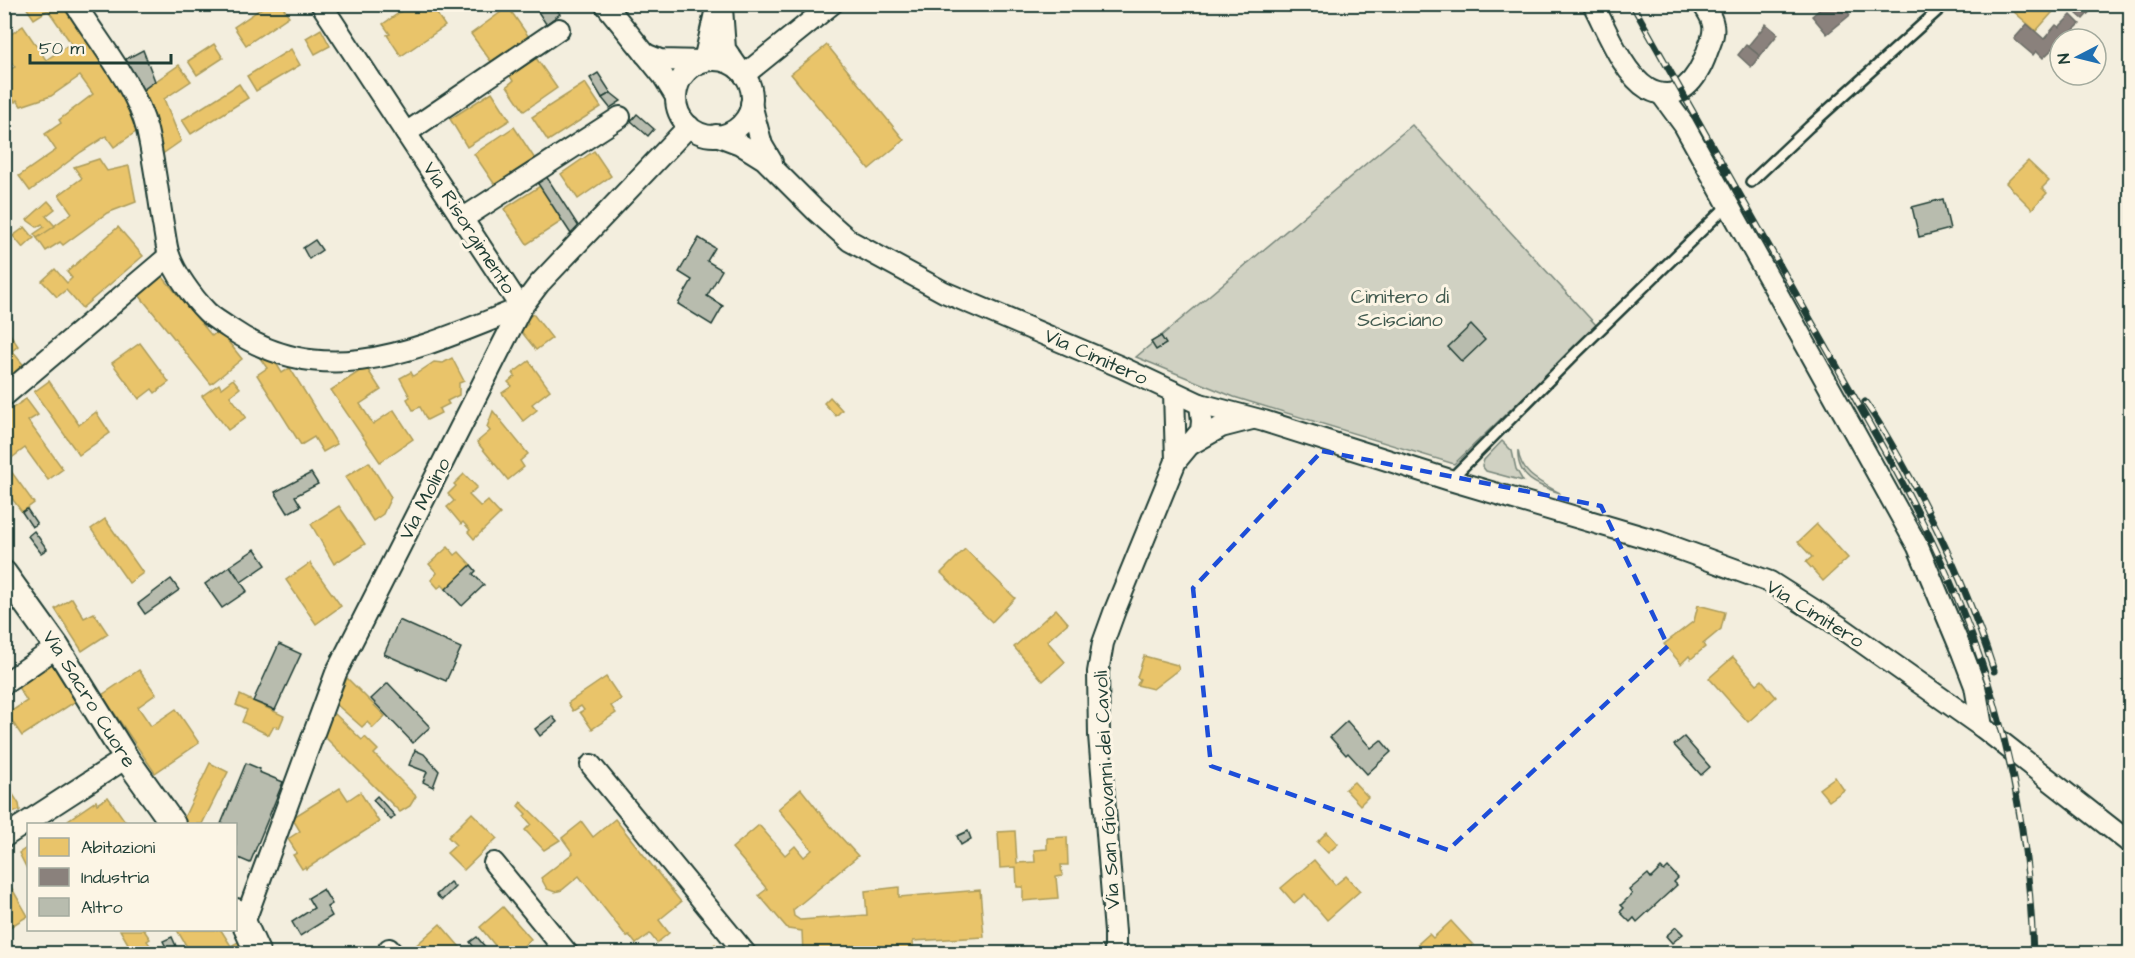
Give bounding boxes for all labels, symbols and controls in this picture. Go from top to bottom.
scale bar [30,27,171,65]
north arrow [2048,27,2108,87]
text: 50 m [39,36,84,61]
text: N [2053,52,2076,65]
street label: Via Risorgimento [415,156,522,300]
park label: Cimitero di Scisciano [1351,283,1449,334]
street label: Via Cimitero [1040,322,1152,392]
street label: Via Molino [392,453,458,545]
street label: Via Cimitero [1761,573,1869,655]
street label: Via Sacro Cuore [35,625,143,774]
street label: Via San Giovanni dei Cavoli [1087,670,1127,910]
legend [27,823,237,931]
text: Abitazioni [81,835,156,860]
text: Industria [81,865,149,890]
text: Altro [81,895,123,920]

